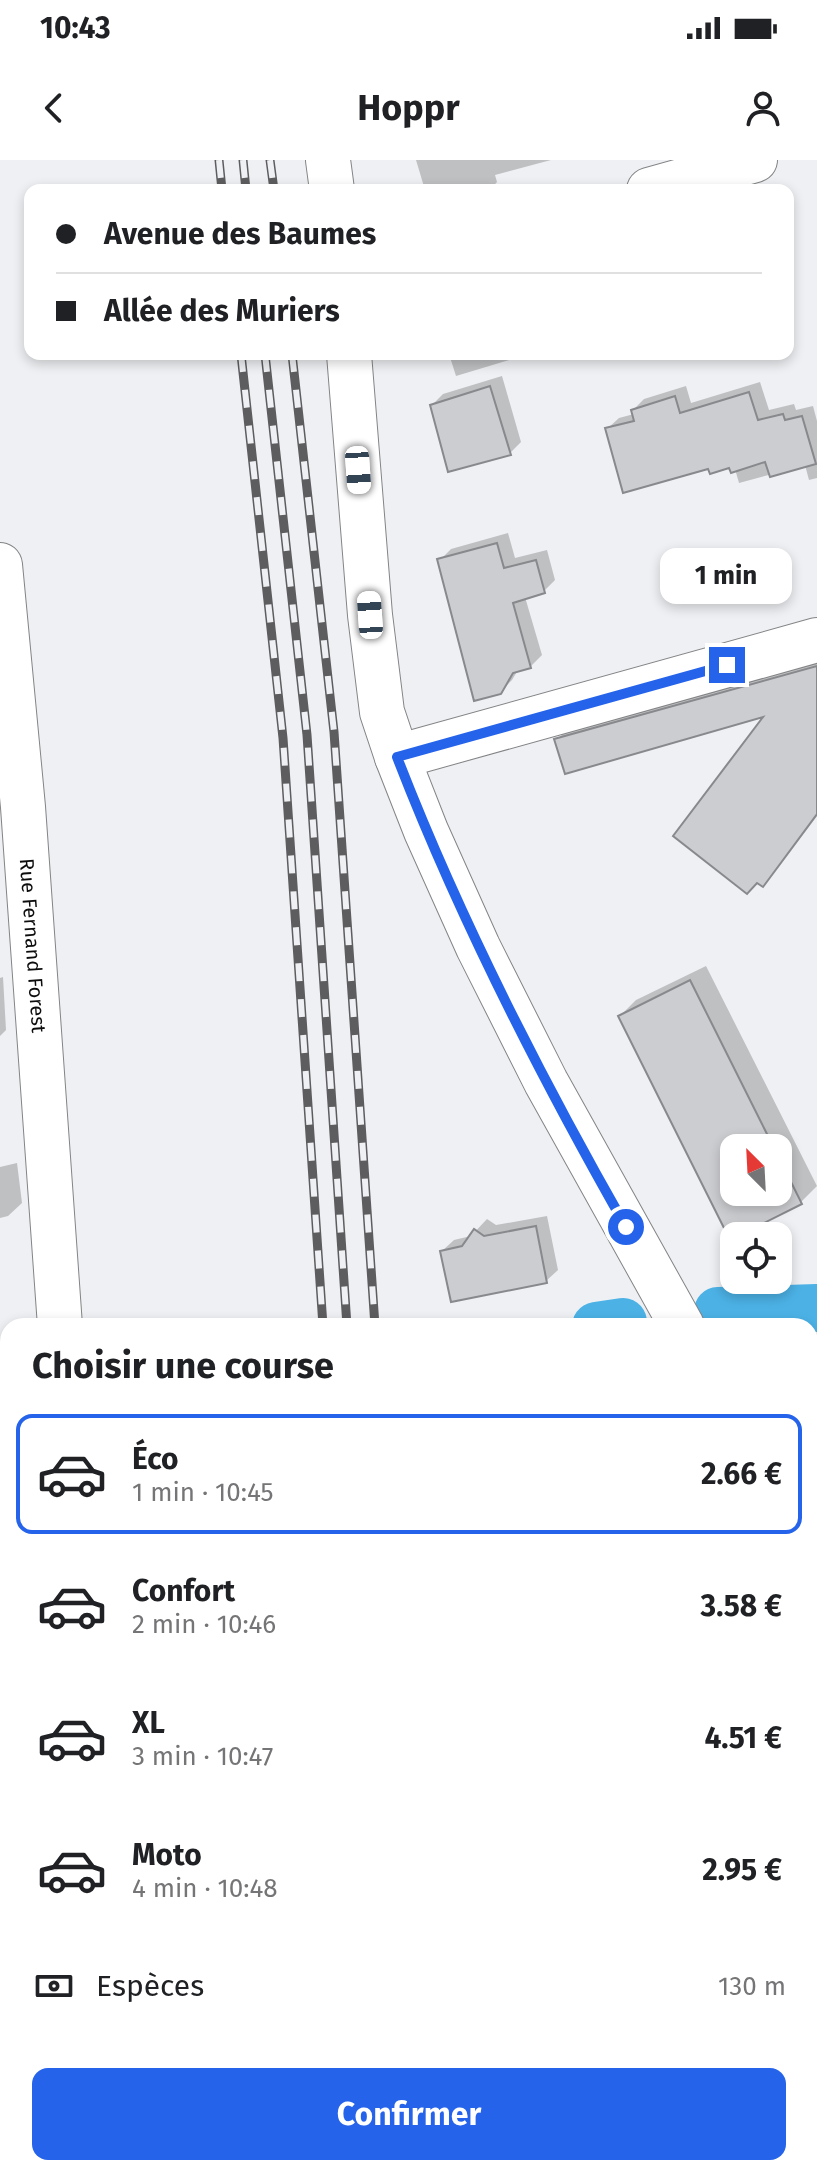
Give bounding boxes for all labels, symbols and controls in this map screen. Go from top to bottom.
text: 10:43 [40,10,111,46]
icon: back [32,86,76,130]
text: Hoppr [357,86,460,130]
icon: person [741,86,785,130]
text: Avenue des Baumes [104,216,376,252]
text: Allée des Muriers [104,293,340,329]
car [344,445,372,495]
callout: 1 min [661,549,793,605]
text: 1 min [695,560,757,591]
car [356,590,384,640]
route end [709,647,745,683]
street label: Rue Fernand Forest [15,858,51,1034]
north arrow [720,1134,792,1206]
map controls [720,1134,792,1294]
route start [608,1209,644,1245]
button: locate [720,1222,792,1294]
text: Choisir une course [32,1344,334,1388]
icon: car [36,1438,108,1510]
text: Éco [132,1441,178,1477]
text: 2.66 € [701,1456,782,1492]
text: 1 min · 10:45 [132,1477,274,1508]
icon: car [36,1570,108,1642]
text: Confort [132,1573,235,1609]
text: 3.58 € [701,1588,782,1624]
text: 2 min · 10:46 [132,1609,276,1640]
icon: car [36,1702,108,1774]
text: XL [132,1705,165,1741]
text: 4.51 € [704,1720,782,1756]
text: 3 min · 10:47 [132,1741,273,1772]
icon: car [36,1834,108,1906]
text: Moto [132,1837,202,1873]
text: 2.95 € [702,1852,782,1888]
text: 4 min · 10:48 [132,1873,278,1904]
icon: cash [32,1964,76,2008]
text: Espèces [96,1968,204,2004]
text: 130 m [718,1971,786,2002]
button: Confirmer [32,2068,786,2160]

